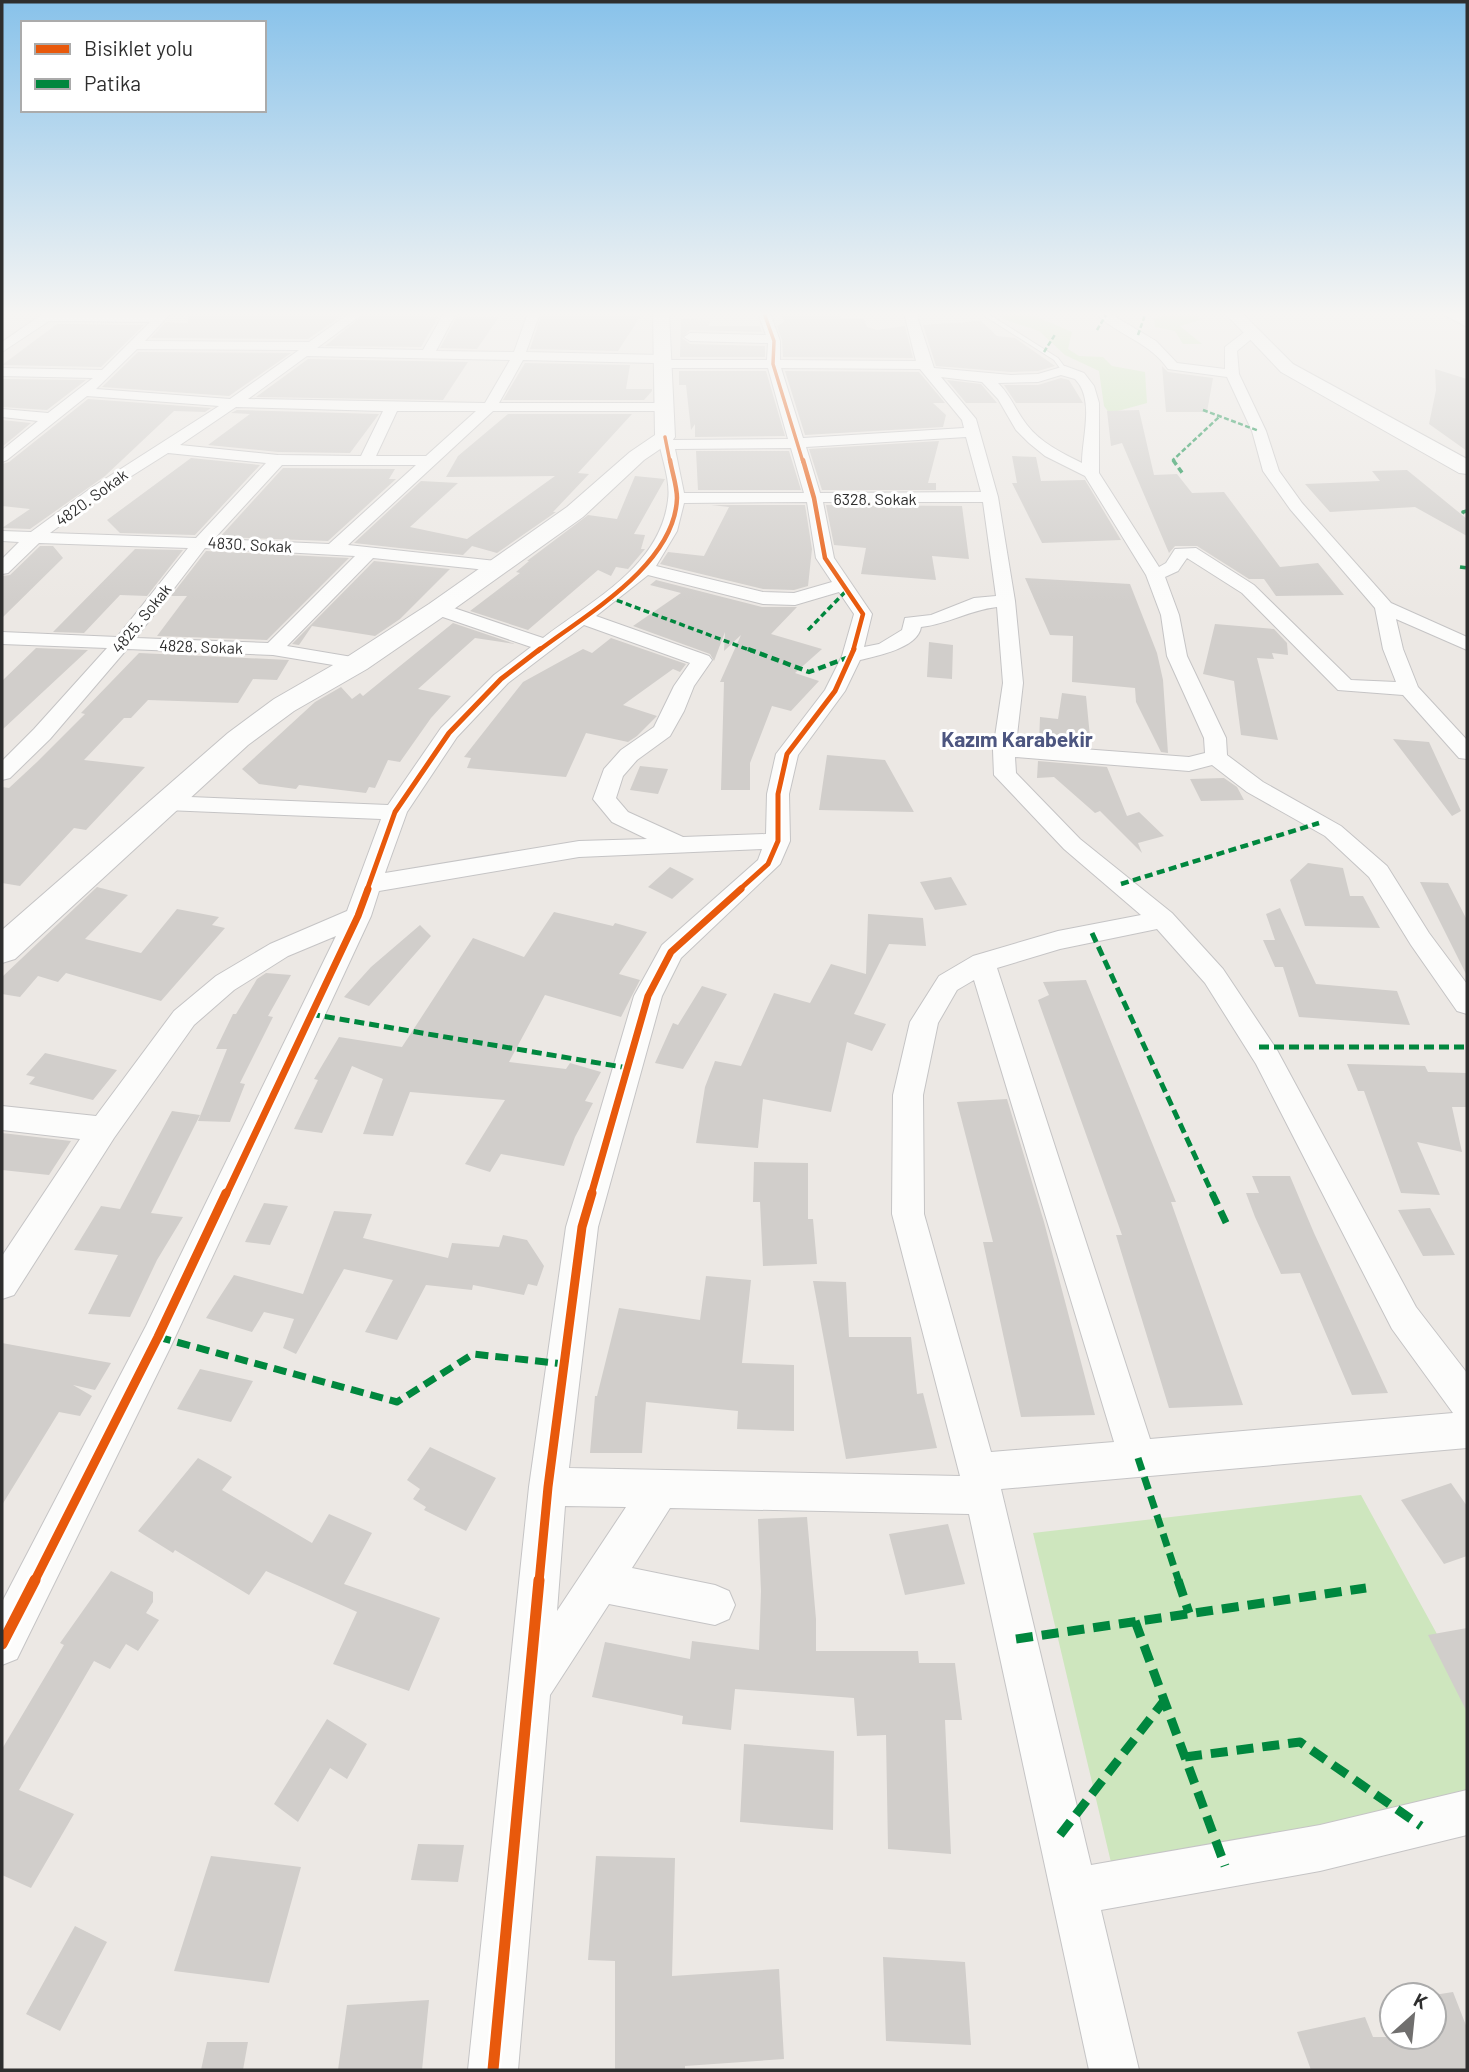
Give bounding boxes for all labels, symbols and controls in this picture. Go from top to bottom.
legend [21,21,266,112]
text: Bisiklet yolu [84,35,193,60]
text: Patika [84,70,141,95]
street label: 4820. Sokak [51,464,131,530]
street label: 6328. Sokak [833,489,917,508]
street label: 4830. Sokak [207,532,293,556]
street label: 4825. Sokak [107,579,175,657]
street label: 4828. Sokak [159,635,243,657]
district label: Kazım Karabekir [941,726,1093,751]
north arrow [1378,1981,1448,2051]
text: K [1410,1987,1432,2013]

